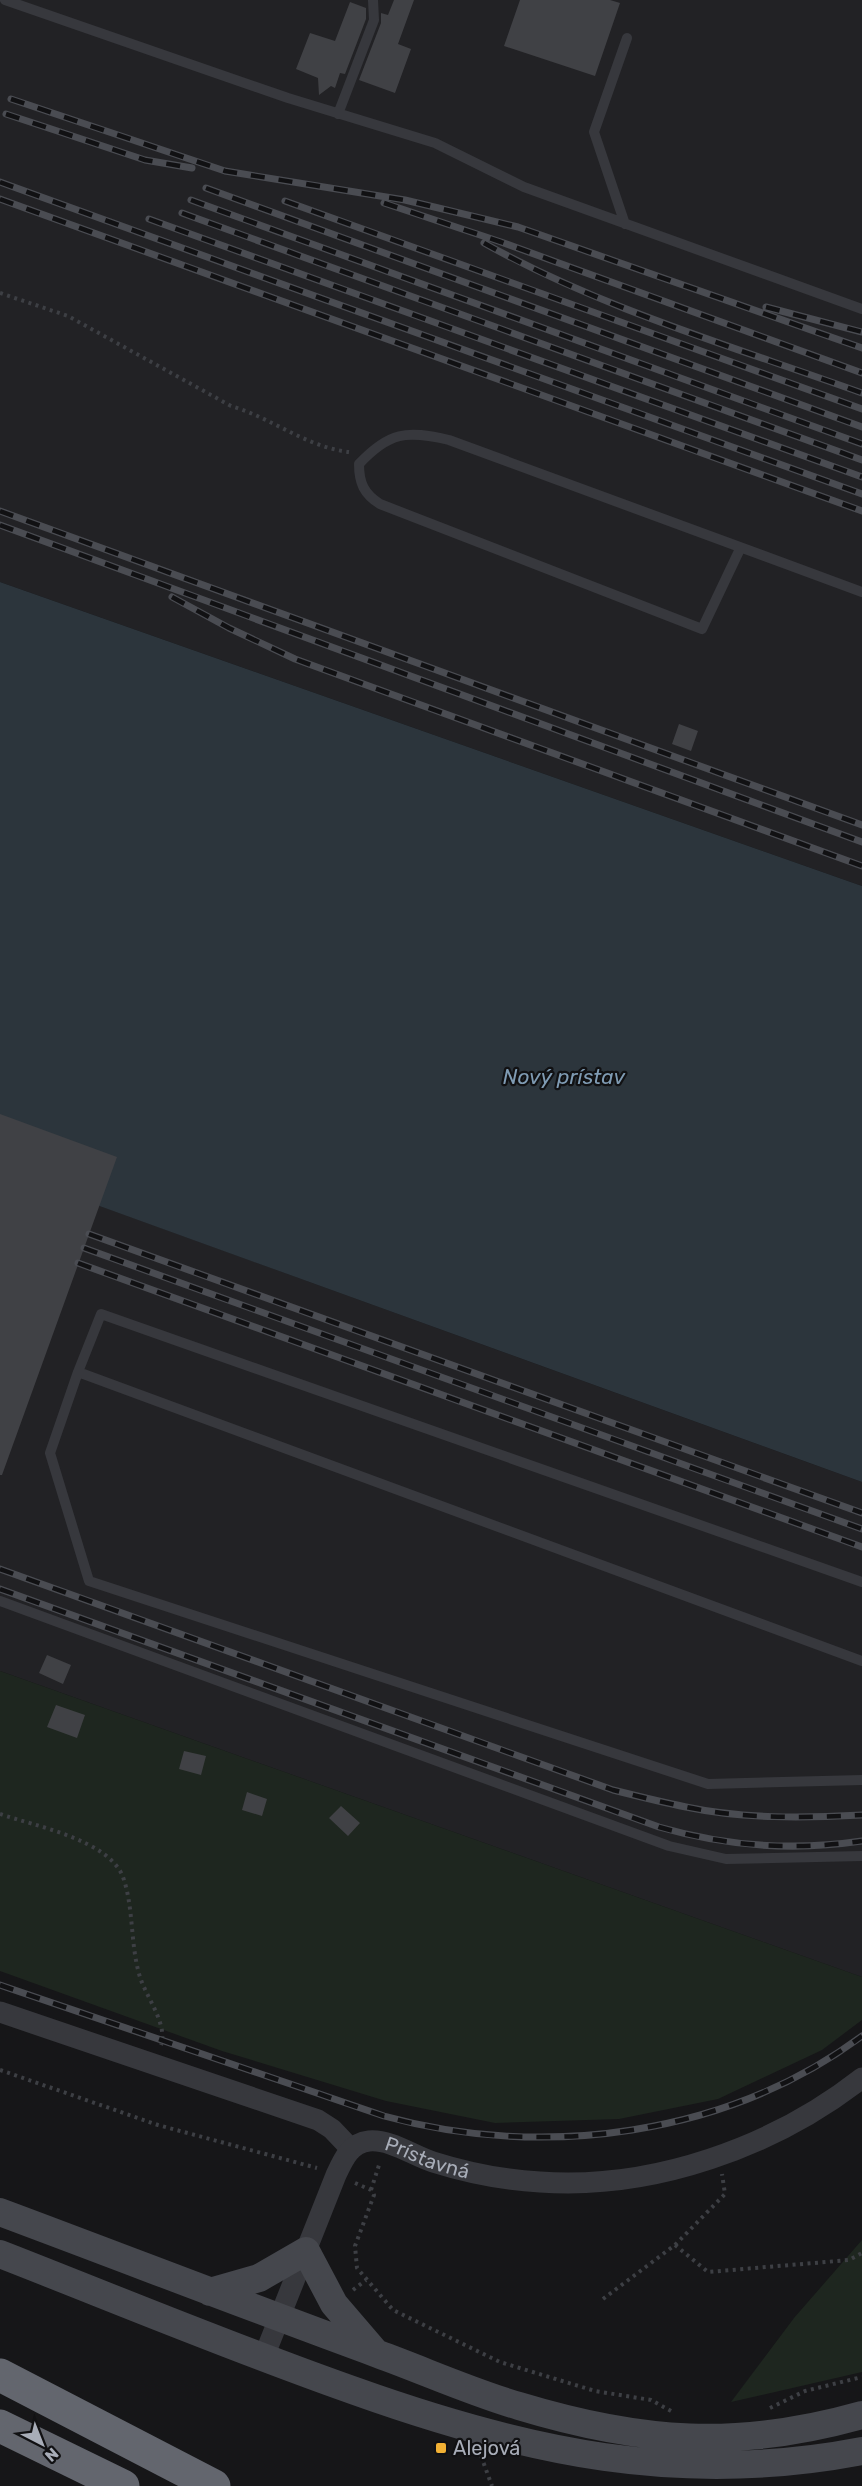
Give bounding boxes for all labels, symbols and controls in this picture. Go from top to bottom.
water label: Nový prístav [503,1064,626,1089]
street label: Prístavná [382,2131,472,2183]
north arrow [12,2414,72,2474]
place label: Alejová [453,2436,520,2460]
marker: Alejová [434,2441,448,2455]
text: N [41,2444,62,2466]

